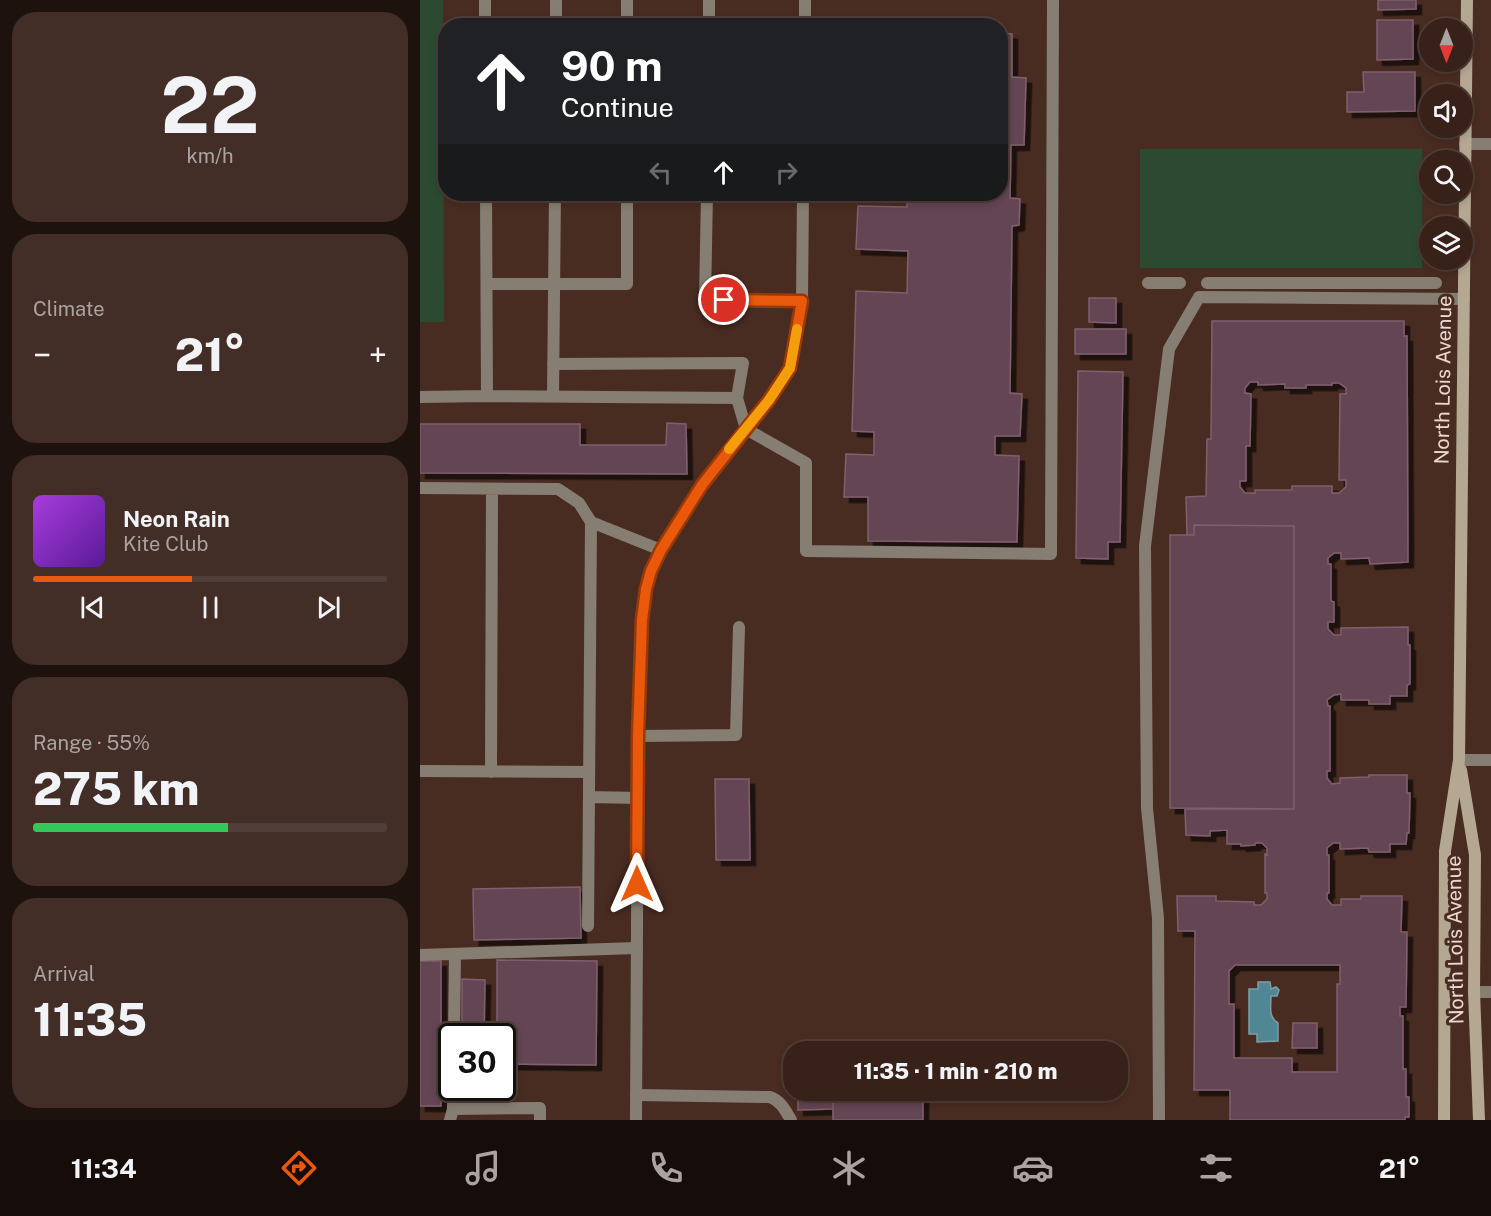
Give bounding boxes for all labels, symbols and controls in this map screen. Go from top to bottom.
north arrow [1419,18,1473,72]
map controls [1419,18,1473,270]
text: 90 m [561,41,663,90]
icon: ahead [462,42,540,120]
text: 22 [160,59,260,151]
button: sound [1419,84,1473,138]
text: Continue [561,91,674,123]
text: km/h [186,144,234,168]
button: search [1419,150,1473,204]
icon: left [644,156,677,189]
icon: ahead [707,156,740,189]
icon: right [770,156,803,189]
button: layers [1419,216,1473,270]
pin [698,274,749,325]
icon: arrive [707,283,740,316]
street label: North Lois Avenue [1430,295,1456,465]
text: Climate [33,297,105,321]
text: 21° [175,328,245,381]
text: − [33,336,51,374]
text: + [369,336,387,374]
text: Neon Rain [123,506,230,532]
text: Kite Club [123,532,208,556]
icon: previous [76,591,109,624]
icon: pause [194,591,227,624]
icon: next [312,591,345,624]
text: Range · 55% [33,731,150,755]
text: 275 km [33,762,199,815]
position arrow [605,852,669,916]
street label: North Lois Avenue [1442,855,1468,1025]
text: Arrival [33,962,95,986]
text: 11:35 [33,993,147,1046]
speed limit sign: 30 [438,1023,516,1101]
text: 11:35 · 1 min · 210 m [854,1058,1057,1084]
icon: directions [278,1147,320,1189]
icon: music [462,1147,504,1189]
icon: phone [645,1147,687,1189]
icon: climate [828,1147,870,1189]
icon: car [1012,1147,1054,1189]
icon: filters [1195,1147,1237,1189]
text: 11:34 [71,1152,137,1184]
text: 21° [1379,1152,1420,1184]

